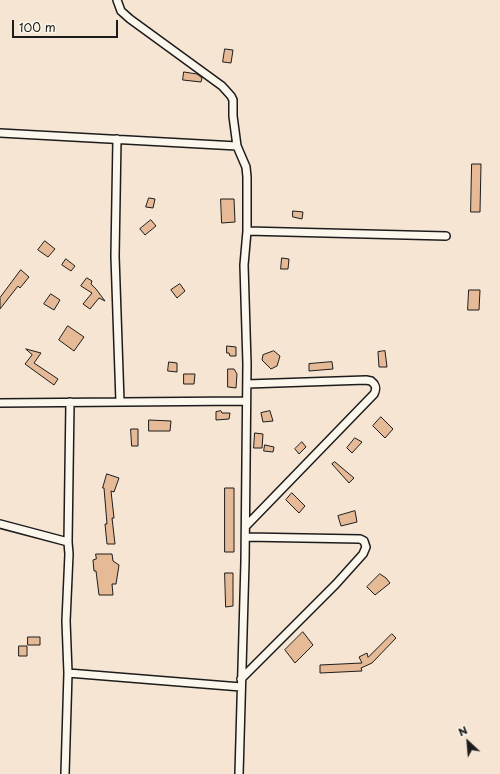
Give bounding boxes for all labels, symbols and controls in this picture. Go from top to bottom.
scale bar [14,12,120,38]
text: 100 m [19,18,56,36]
text: N [455,721,470,740]
north arrow [448,722,488,762]

